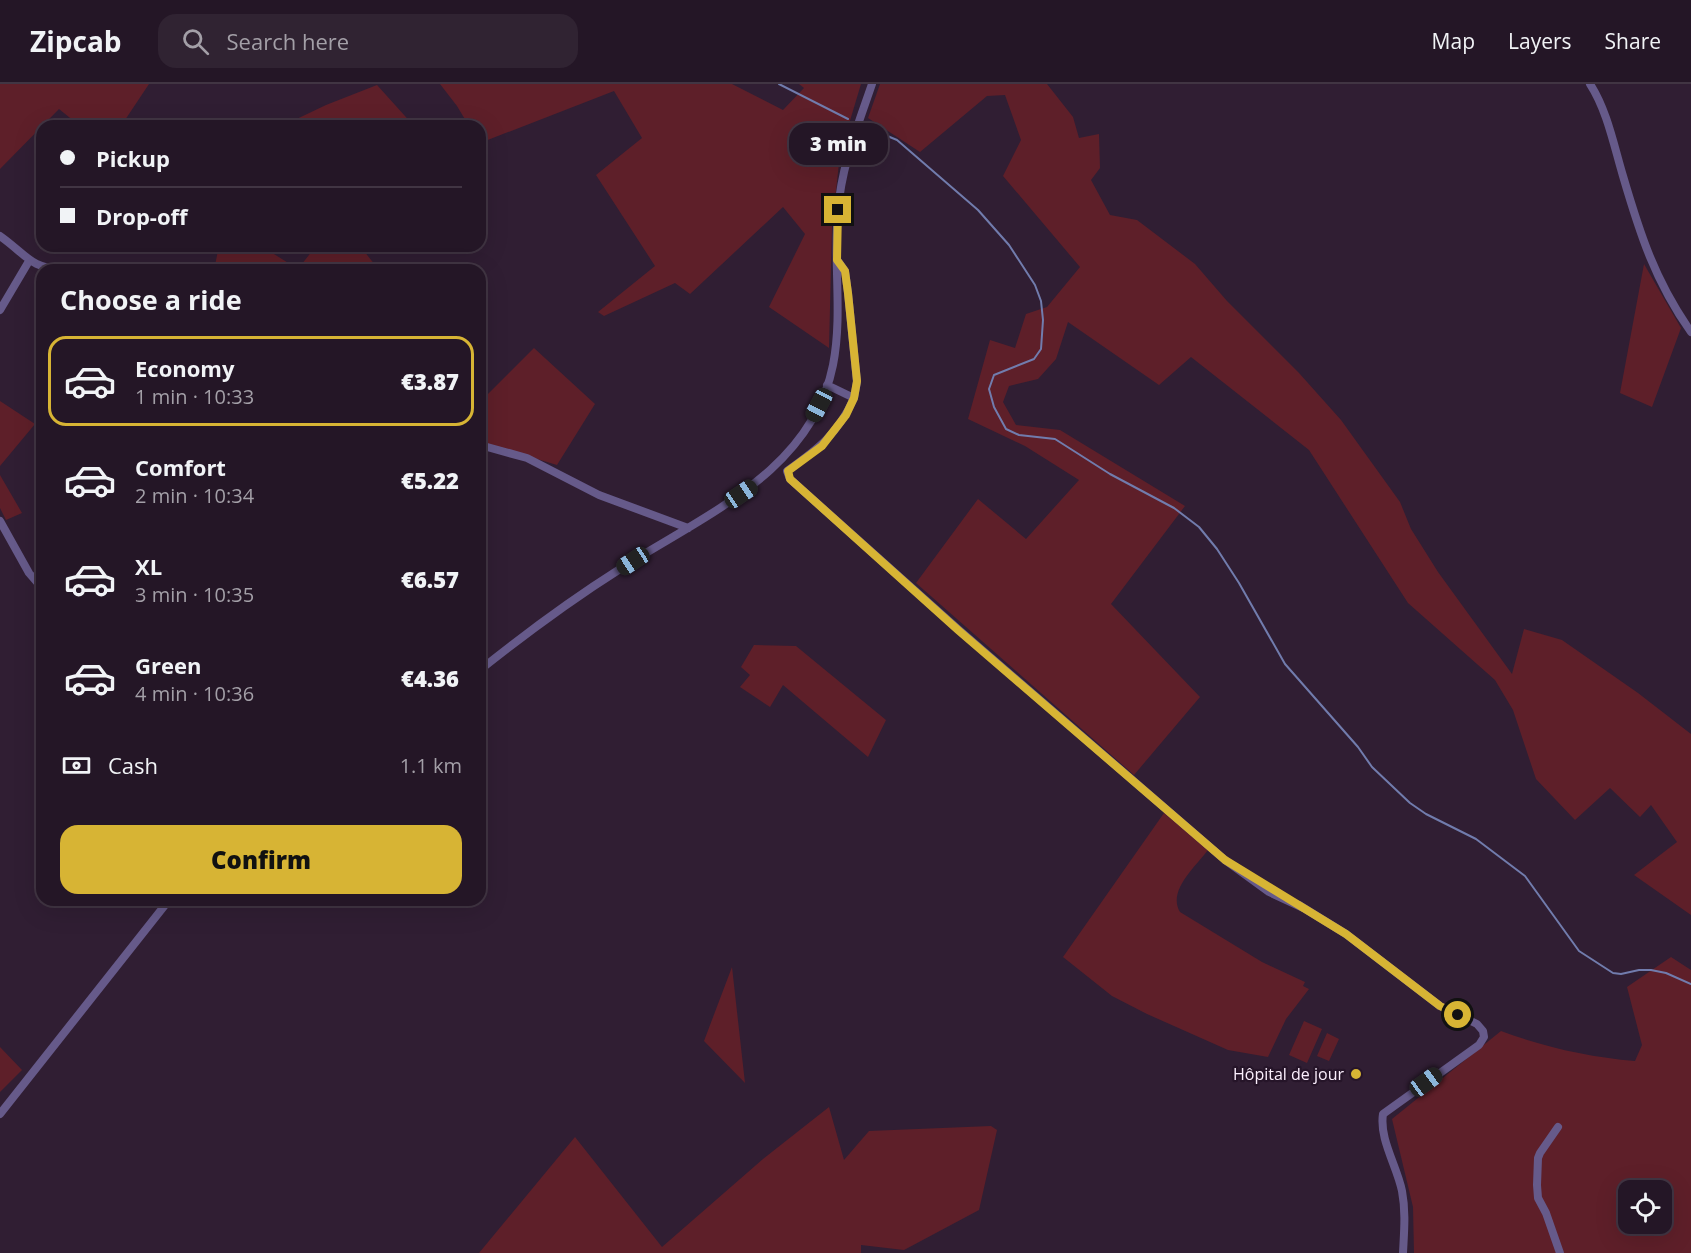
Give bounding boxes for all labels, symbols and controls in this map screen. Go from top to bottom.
search box [158,14,578,68]
text: Zipcab [30,22,122,60]
icon: search [179,25,212,58]
text: Search here [227,26,349,56]
text: Map [1432,27,1475,55]
text: Layers [1508,27,1572,55]
text: Share [1605,27,1661,55]
callout: 3 min [788,123,888,165]
text: 3 min [810,130,867,157]
text: Pickup [96,143,170,173]
route end [824,196,851,223]
text: Drop-off [96,201,188,231]
text: Choose a ride [60,281,242,318]
text: Economy [135,353,234,383]
icon: car [63,354,117,408]
text: €3.87 [401,366,459,396]
text: 1 min · 10:33 [135,383,254,410]
car [803,385,835,425]
text: Comfort [135,452,226,482]
icon: car [63,453,117,507]
text: €5.22 [401,465,459,495]
car [721,476,761,512]
text: 2 min · 10:34 [135,482,254,509]
car [613,544,653,578]
text: XL [135,551,162,581]
icon: car [63,552,117,606]
text: €6.57 [401,564,459,594]
text: 3 min · 10:35 [135,581,254,608]
text: Green [135,650,201,680]
icon: car [63,651,117,705]
text: €4.36 [401,663,459,693]
text: 4 min · 10:36 [135,680,254,707]
icon: cash [60,749,93,782]
text: Cash [108,750,158,780]
text: 1.1 km [400,752,462,779]
button: Confirm [60,825,462,894]
route start [1444,1001,1471,1028]
place label: Hôpital de jour [1233,1063,1344,1085]
car [1406,1064,1446,1100]
marker: Hôpital de jour [1349,1067,1363,1081]
map controls [1618,1180,1672,1234]
button: locate [1618,1180,1672,1234]

